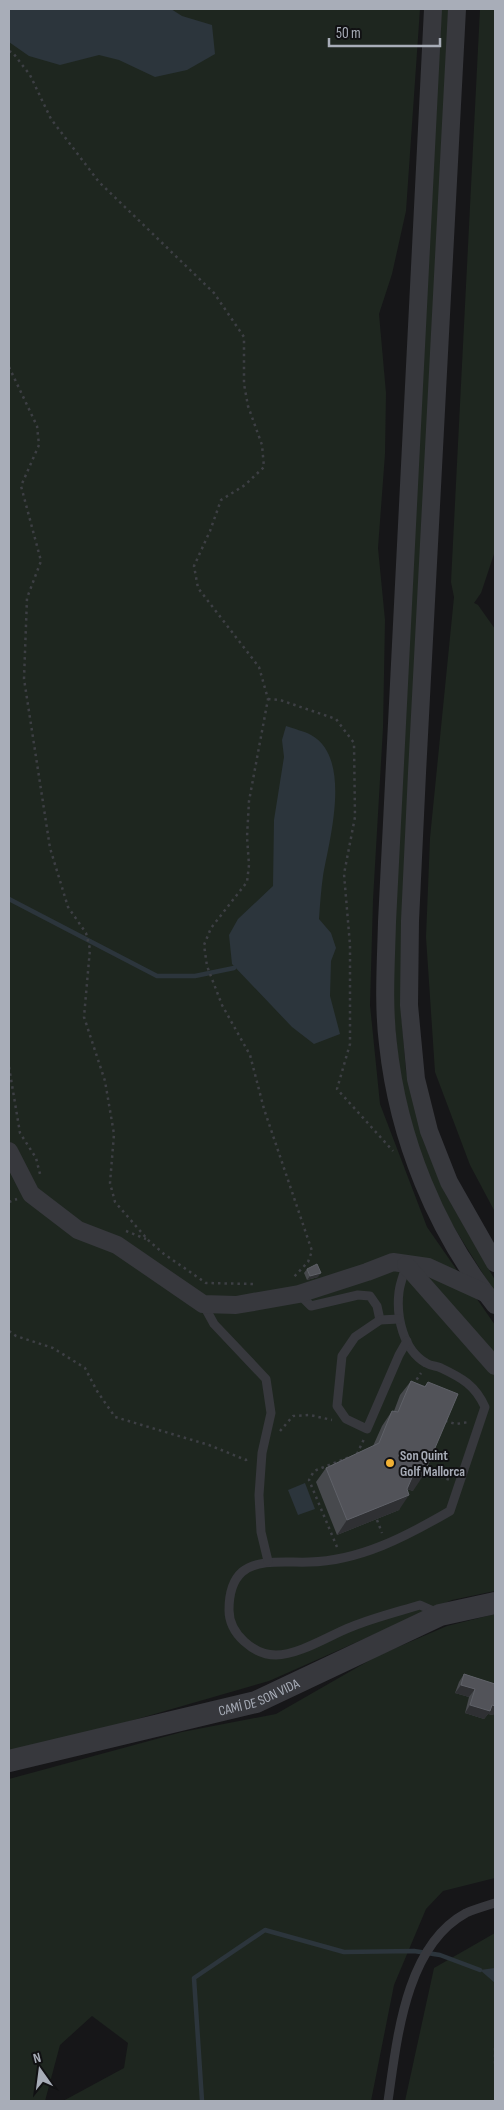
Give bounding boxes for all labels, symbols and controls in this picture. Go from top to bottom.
scale bar [329,15,440,47]
text: 50 m [336,24,361,43]
place label: Son Quint Golf Mallorca [400,1447,465,1480]
marker: Son Quint Golf Mallorca [384,1457,396,1469]
street label: CAMÍ DE SON VIDA [217,1674,303,1720]
north arrow [15,2045,65,2095]
text: N [31,2049,43,2067]

